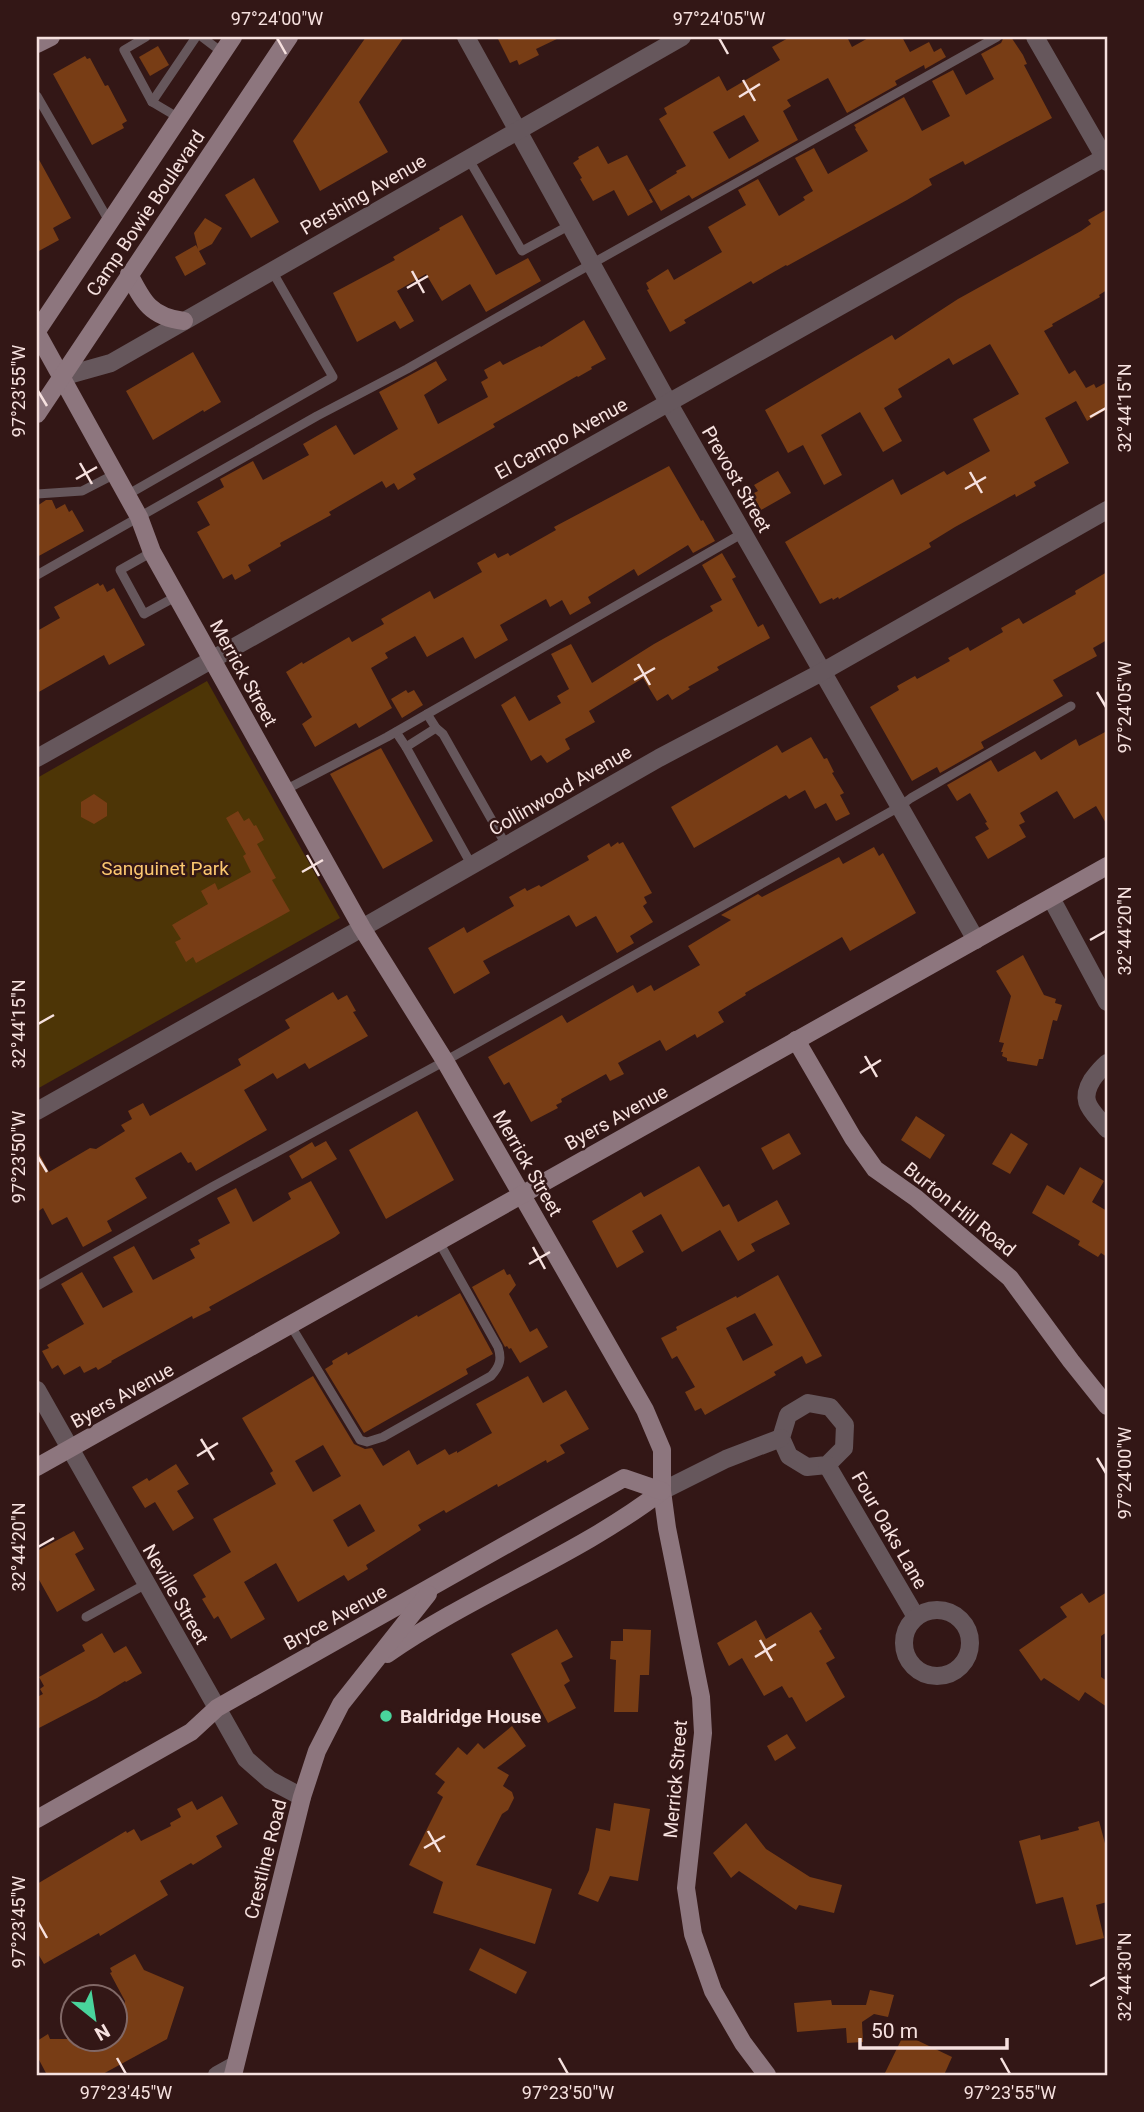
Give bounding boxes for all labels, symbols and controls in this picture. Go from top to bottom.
text: 97°24'00"W [231,8,323,29]
text: 97°24'05"W [673,8,765,29]
street label: Camp Bowie Boulevard [81,126,210,301]
street label: Pershing Avenue [296,149,430,240]
text: 97°23'55"W [8,345,29,437]
text: 32°44'15"N [1114,363,1135,453]
street label: El Campo Avenue [491,393,631,484]
street label: Prevost Street [697,422,776,537]
street label: Merrick Street [205,616,282,731]
text: 97°24'05"W [1114,661,1135,753]
street label: Collinwood Avenue [485,740,636,841]
park label: Sanguinet Park [101,857,229,880]
text: 32°44'20"N [1114,886,1135,976]
text: 32°44'15"N [8,979,29,1069]
street label: Byers Avenue [561,1080,672,1155]
street label: Merrick Street [488,1106,567,1220]
text: 97°23'50"W [8,1111,29,1203]
street label: Burton Hill Road [899,1157,1020,1261]
street label: Byers Avenue [67,1358,178,1433]
text: 97°24'00"W [1114,1427,1135,1519]
street label: Four Oaks Lane [847,1468,932,1593]
text: 32°44'20"N [8,1502,29,1592]
street label: Neville Street [138,1540,213,1648]
street label: Bryce Avenue [280,1580,391,1655]
place label: Baldridge House [400,1705,541,1728]
marker: Baldridge House [378,1708,394,1724]
street label: Merrick Street [659,1719,692,1839]
street label: Crestline Road [239,1797,292,1922]
text: 97°23'45"W [8,1876,29,1968]
text: 32°44'30"N [1114,1932,1135,2022]
north arrow [60,1982,130,2052]
scale bar [860,2007,1007,2051]
text: N [91,2019,114,2046]
text: 50 m [871,2019,918,2043]
text: 97°23'45"W [80,2082,172,2103]
text: 97°23'50"W [522,2082,614,2103]
text: 97°23'55"W [964,2082,1056,2103]

